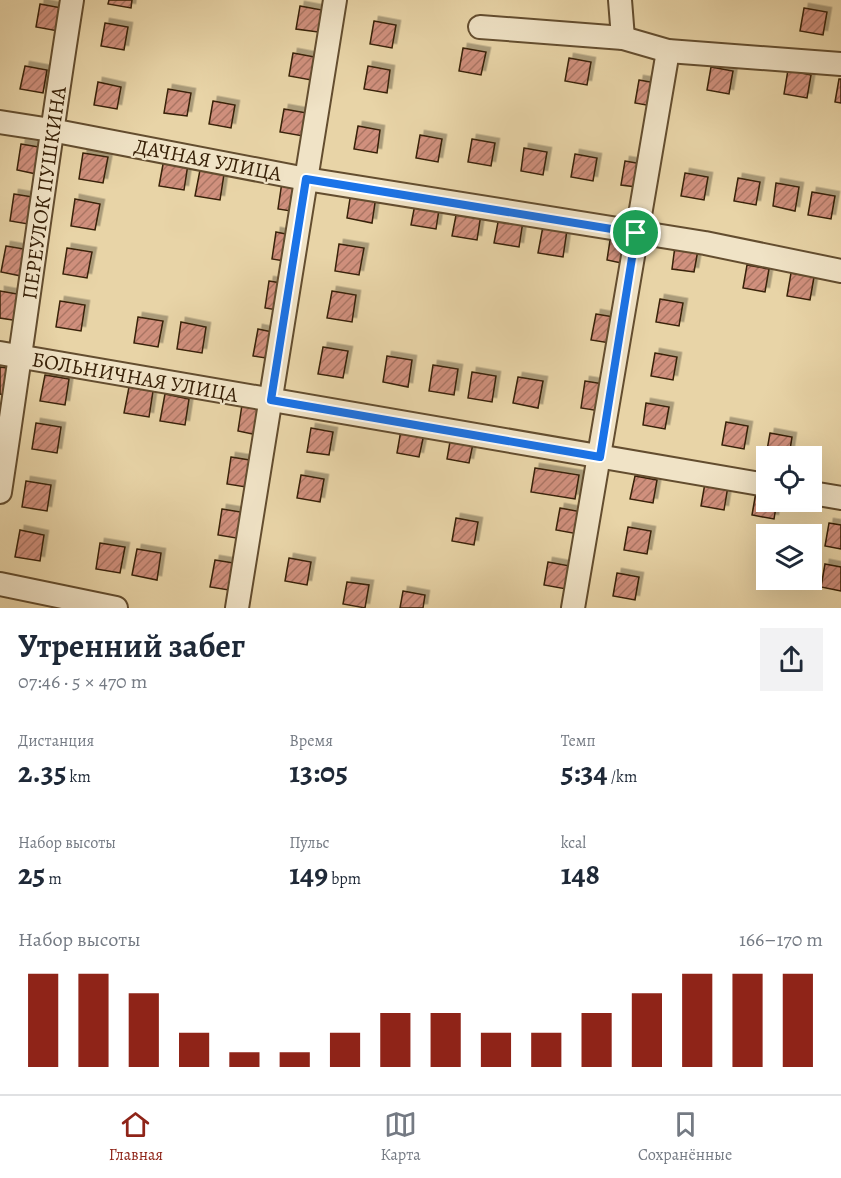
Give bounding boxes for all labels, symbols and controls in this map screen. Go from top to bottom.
street label: ПЕРЕУЛОК ПУШКИНА [15,84,73,301]
street label: ДАЧНАЯ УЛИЦА [132,132,285,188]
pin [610,207,661,258]
icon: arrive [619,216,652,249]
street label: БОЛЬНИЧНАЯ УЛИЦА [30,345,241,409]
map controls [756,446,822,590]
button: locate [756,446,822,512]
button: layers [756,524,822,590]
text: Утренний забег [18,623,245,668]
button: share [760,628,823,691]
text: 07:46 · 5 × 470 m [18,668,147,695]
text: Дистанция [18,730,94,752]
text: Время [289,730,333,752]
text: Темп [561,730,596,752]
text: 2.35 [18,752,66,792]
text: 13:05 [289,752,348,792]
text: 5:34 [561,752,608,792]
text: km [66,766,91,788]
text: /km [608,766,637,788]
text: Набор высоты [18,832,116,854]
text: Пульс [289,832,329,854]
text: kcal [561,832,586,854]
text: 25 [18,854,45,894]
text: 149 [289,854,328,894]
text: 148 [561,854,600,894]
text: m [45,868,62,890]
text: bpm [328,868,361,890]
text: Набор высоты [18,926,141,953]
text: 166–170 m [739,926,823,953]
tab: Главная [109,1108,163,1166]
tab: Карта [380,1108,421,1166]
tab: Сохранённые [638,1108,732,1166]

